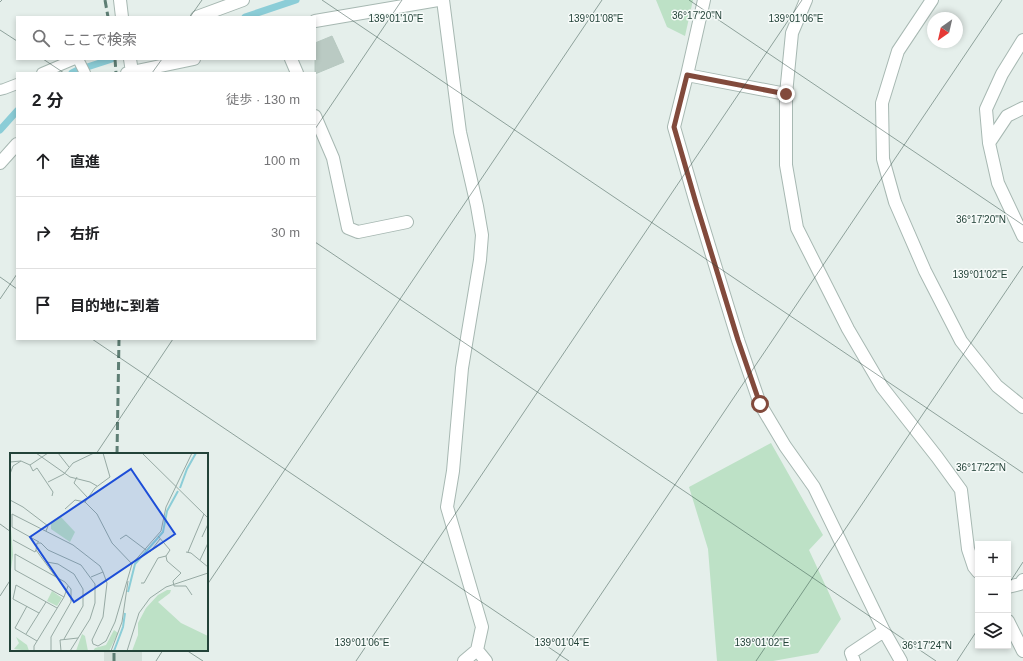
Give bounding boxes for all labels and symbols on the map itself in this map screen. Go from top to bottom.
text: 36°17'20"N [672,10,722,21]
north arrow [927,12,963,48]
text: 139°01'10"E [368,13,424,24]
text: 139°01'08"E [568,13,624,24]
text: 139°01'06"E [768,13,824,24]
route end [777,85,795,103]
text: 36°17'20"N [956,214,1006,225]
text: 139°01'02"E [952,269,1008,280]
route start [751,395,769,413]
inset map [10,453,208,651]
text: 36°17'22"N [956,462,1006,473]
text: 139°01'06"E [334,637,390,648]
text: 139°01'04"E [534,637,590,648]
text: 139°01'02"E [734,637,790,648]
text: 36°17'24"N [902,640,952,651]

